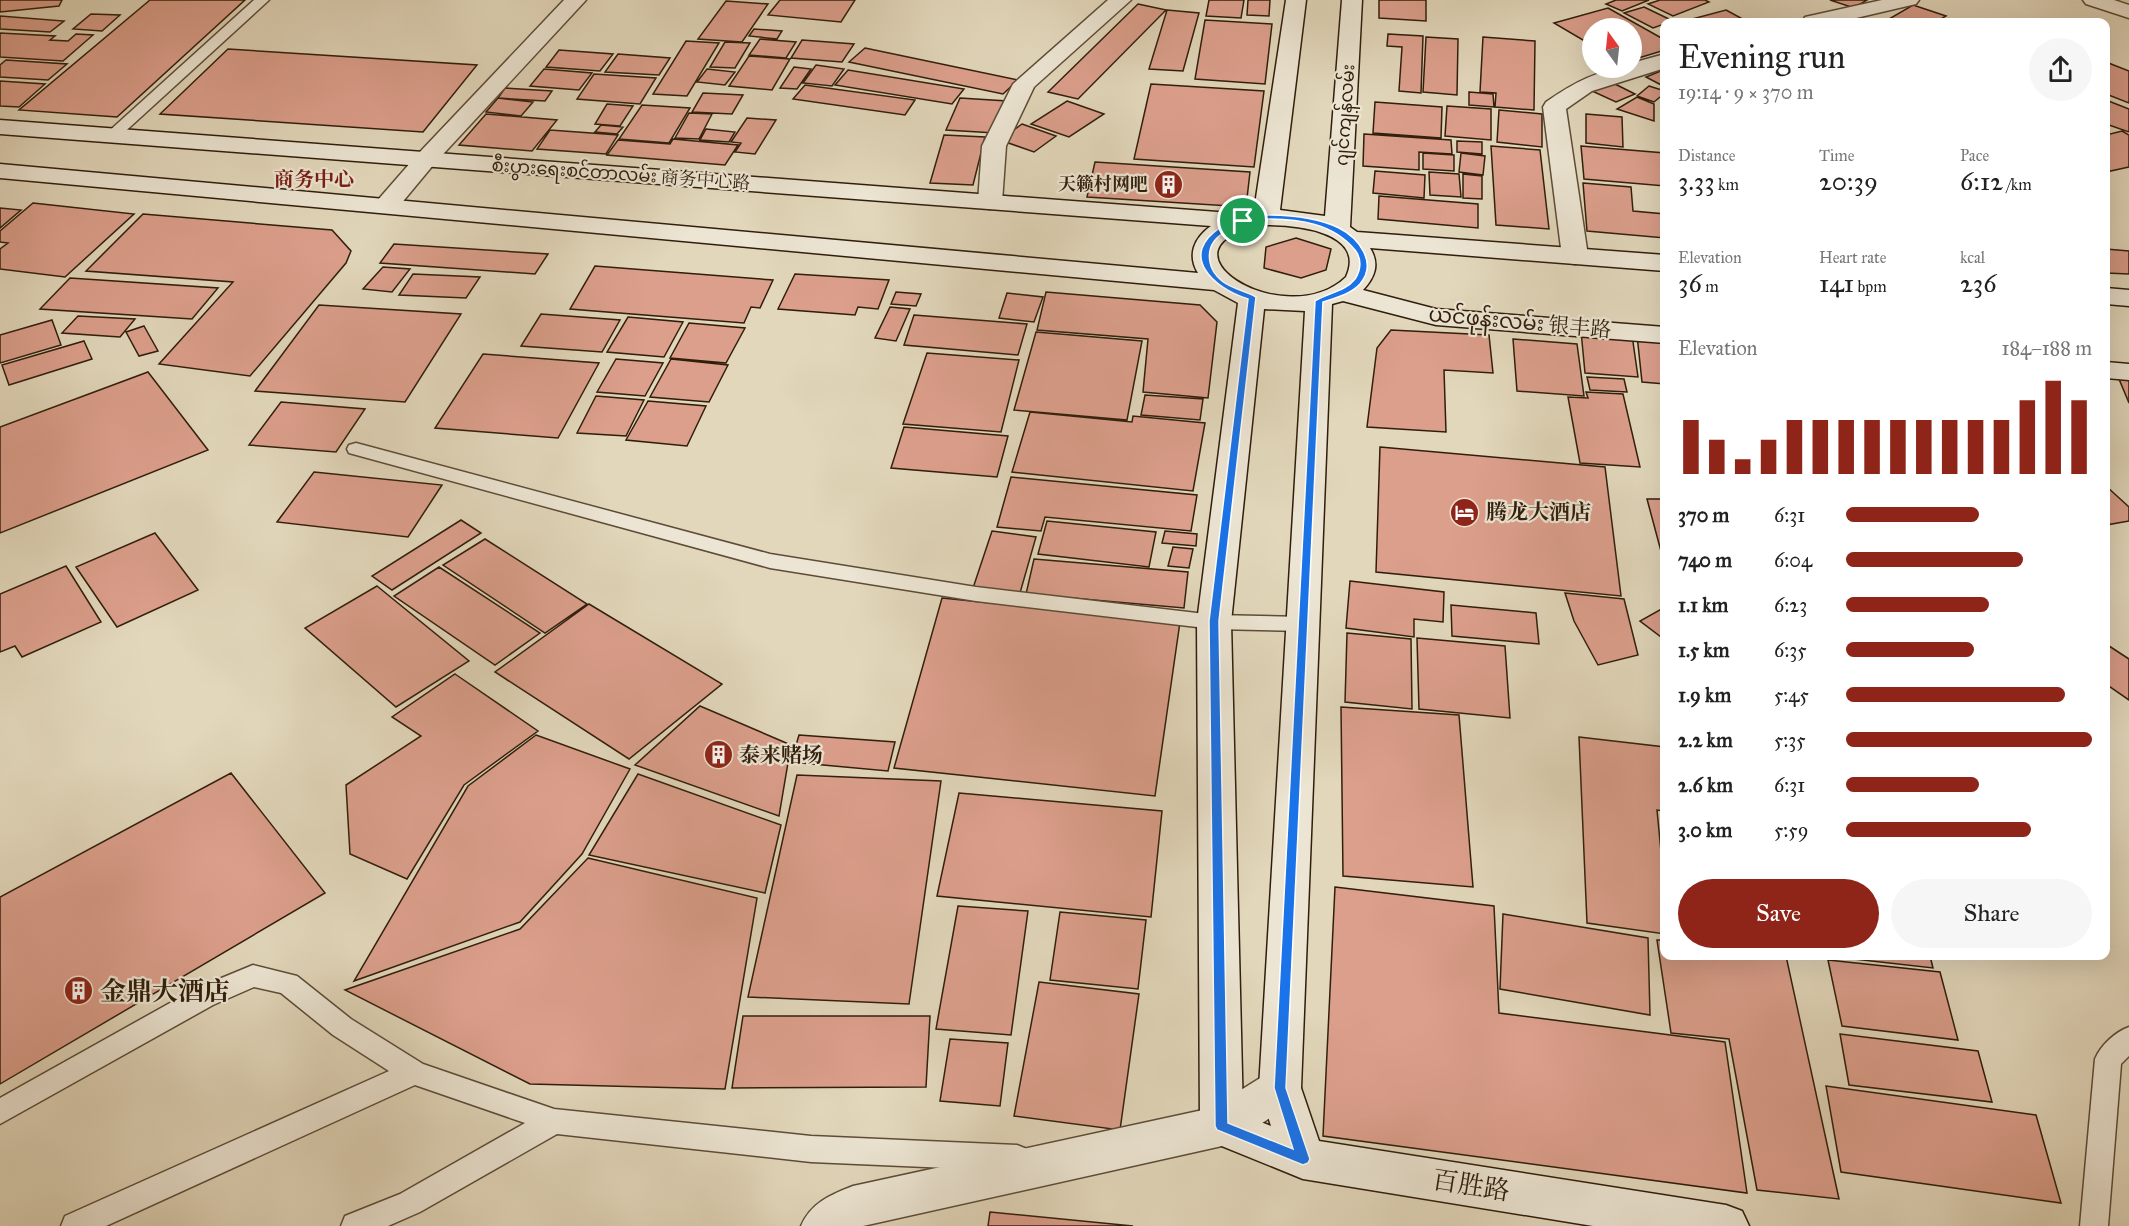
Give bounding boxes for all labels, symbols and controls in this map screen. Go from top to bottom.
north arrow [1582,18,1642,78]
map controls [1582,18,1642,78]
text: Evening run [1678,37,1845,77]
button: share [2029,38,2092,101]
street label: ဂျင်ကျန်လမ်း [1328,63,1364,167]
text: 19:14 · 9 × 370 m [1678,80,1813,104]
text: Distance [1678,146,1735,165]
text: Time [1819,146,1854,165]
text: Pace [1960,146,1989,165]
street label: စီးပွားရေးစင်တာလမ်း 商务中心路 [491,151,751,198]
text: 3.33 [1678,165,1715,197]
text: 20:39 [1819,165,1878,197]
text: 6:12 [1960,165,2003,197]
district label: 商务中心 [274,167,354,191]
building icon: 天籁村网吧 [1153,168,1185,200]
place label: 天籁村网吧 [1058,173,1148,195]
text: km [1715,175,1739,194]
text: /km [2003,175,2032,194]
pin [1217,195,1268,246]
icon: arrive [1226,204,1259,237]
text: Elevation [1678,248,1742,267]
text: Heart rate [1819,248,1886,267]
text: kcal [1960,248,1985,267]
text: 36 [1678,267,1702,299]
text: 141 [1819,267,1854,299]
text: 236 [1960,267,1997,299]
text: m [1702,277,1719,296]
text: bpm [1854,277,1887,296]
street label: ယင်ဖုန်းလမ်း 银丰路 [1427,298,1613,347]
text: Elevation [1678,336,1757,360]
text: 184–188 m [2002,336,2092,360]
hotel icon: 腾龙大酒店 [1449,496,1481,528]
place label: 腾龙大酒店 [1486,499,1591,525]
text: 370 m [1678,503,1729,527]
text: 6:31 [1774,503,1805,527]
text: 740 m [1678,548,1732,572]
text: 6:04 [1774,548,1812,572]
text: 1.1 km [1678,593,1728,617]
text: 6:23 [1774,593,1807,617]
text: 1.5 km [1678,638,1729,662]
text: 6:35 [1774,638,1807,662]
text: 1.9 km [1678,683,1731,707]
text: 5:45 [1774,683,1809,707]
text: 2.2 km [1678,728,1733,752]
text: 5:35 [1774,728,1806,752]
building icon: 泰来赌场 [702,739,734,771]
place label: 泰来赌场 [739,742,823,768]
text: 2.6 km [1678,773,1733,797]
text: 6:31 [1774,773,1805,797]
text: 3.0 km [1678,818,1732,842]
text: 5:59 [1774,818,1808,842]
button: Save [1678,879,1879,948]
button: Share [1891,879,2092,948]
building icon: 金鼎大酒店 [63,975,95,1007]
place label: 金鼎大酒店 [100,975,230,1007]
street label: 百胜路 [1430,1163,1512,1207]

